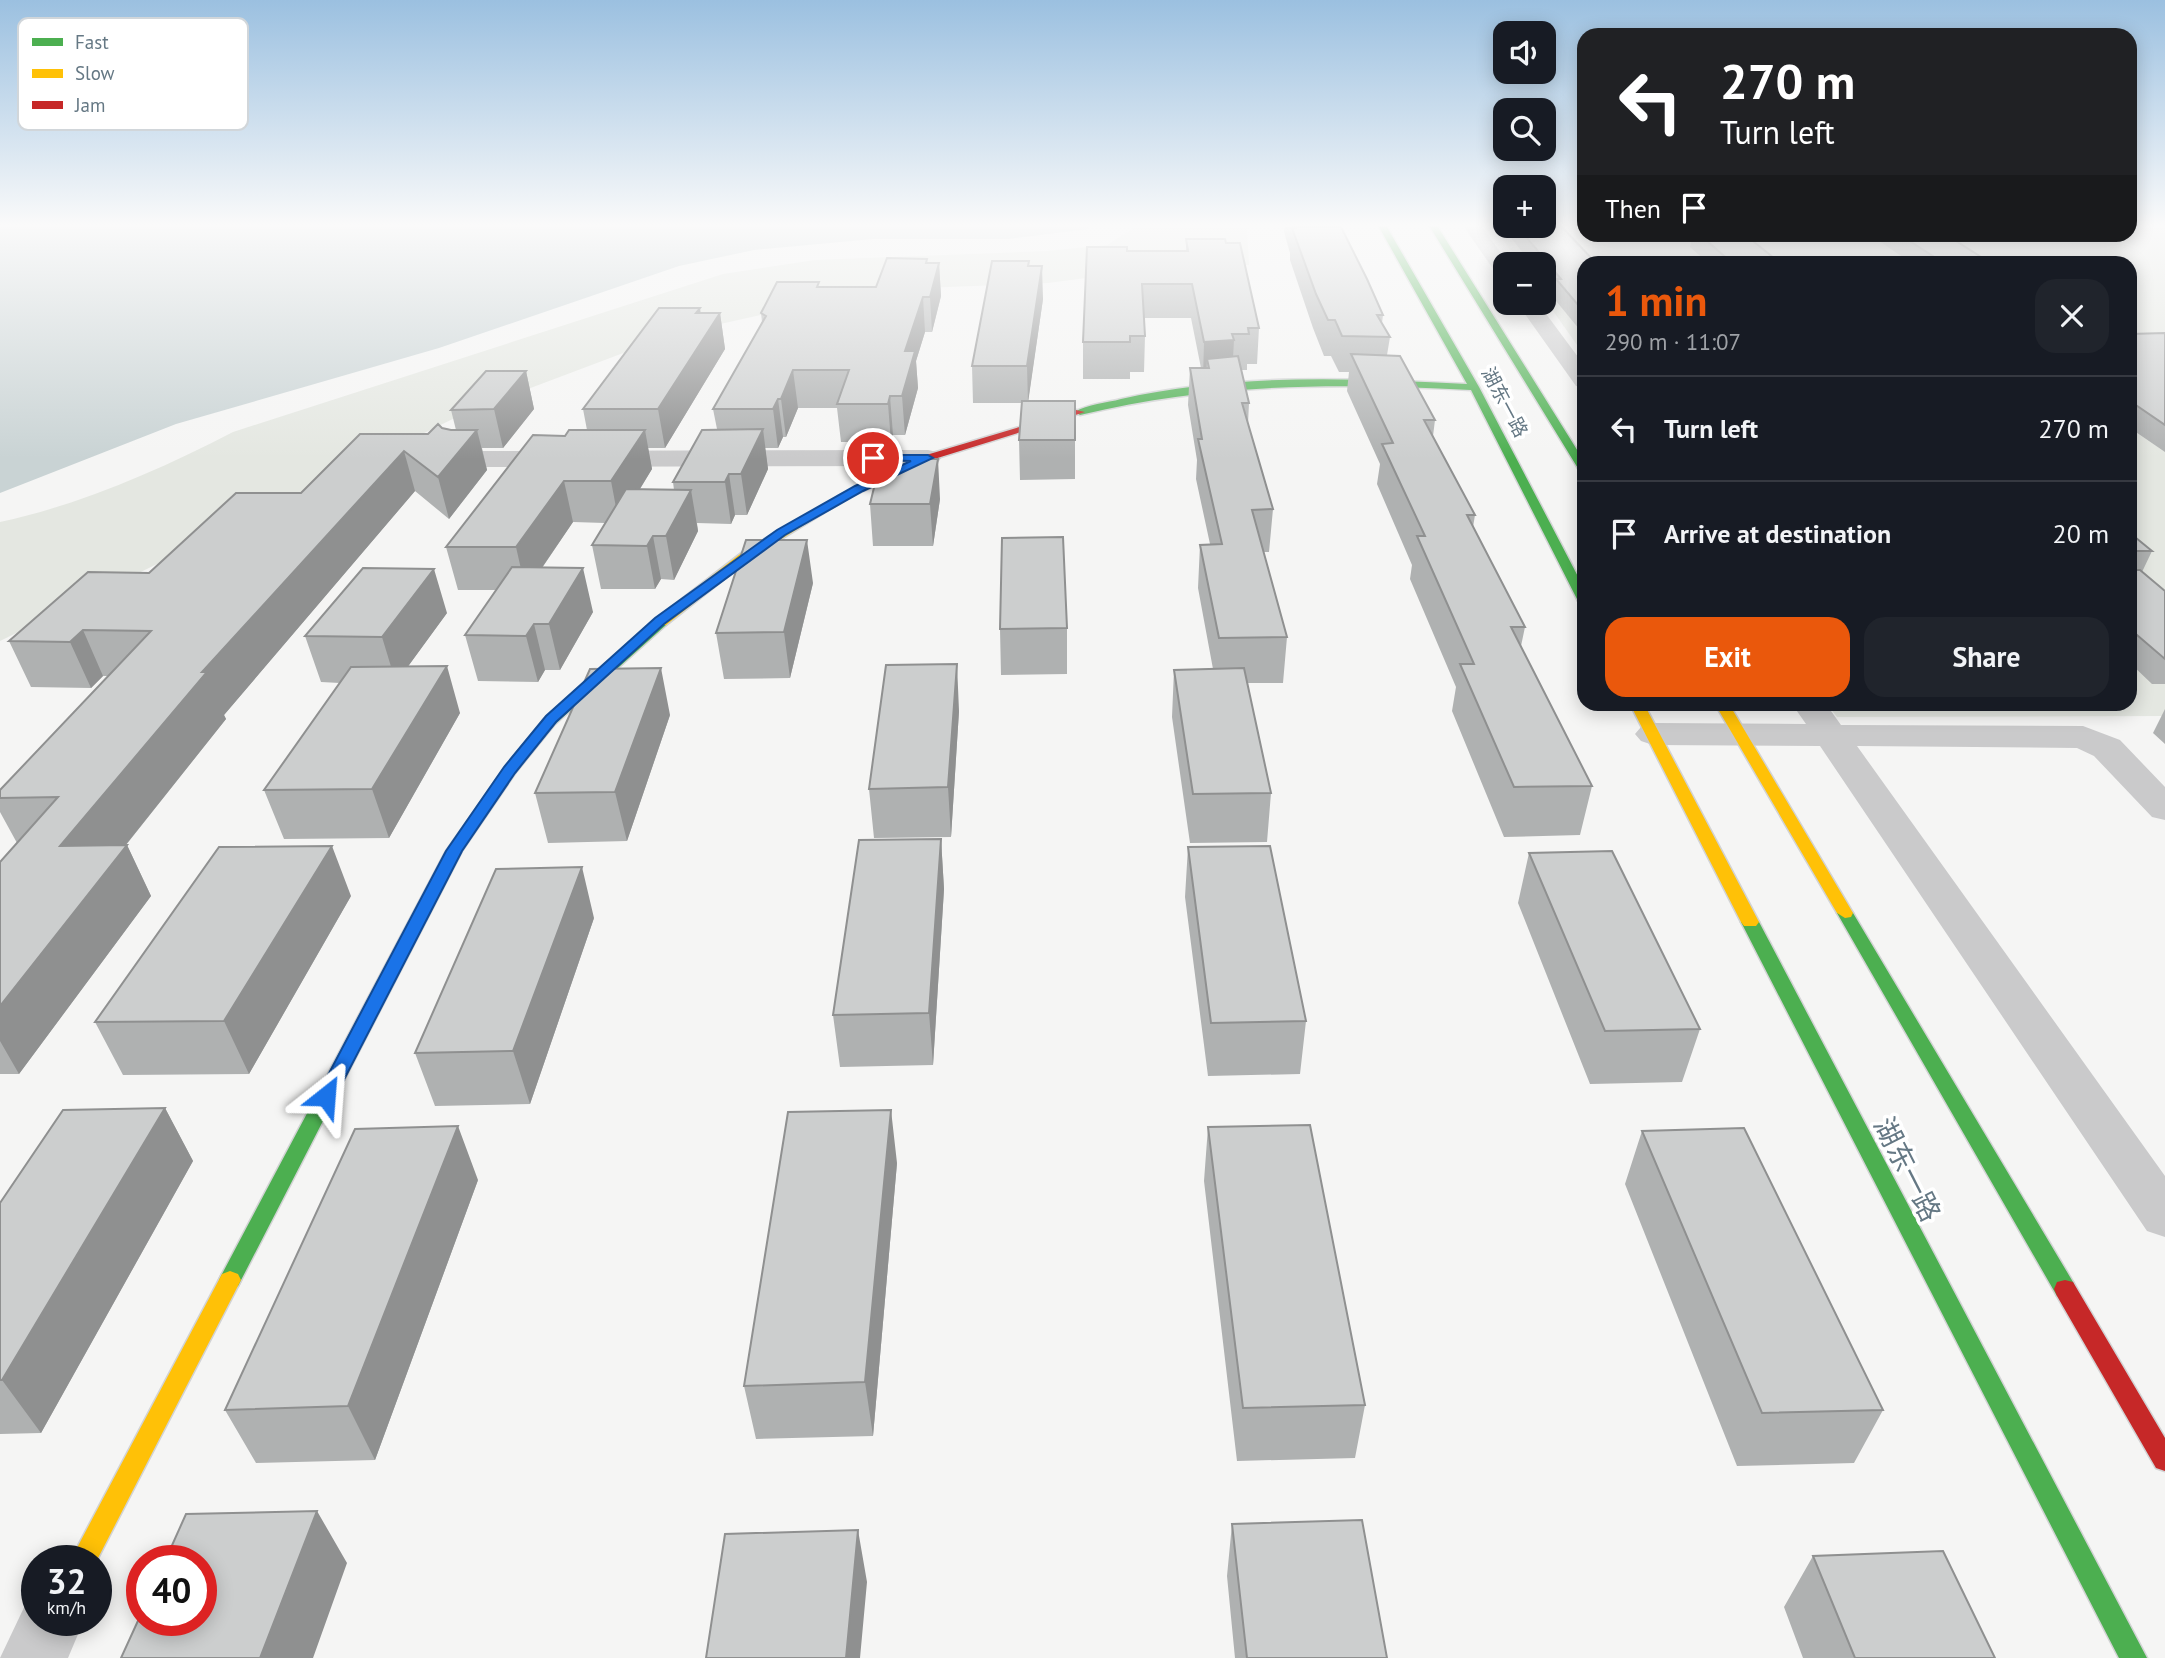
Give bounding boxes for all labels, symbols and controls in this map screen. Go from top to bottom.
legend [18,18,248,130]
map controls [1493,21,1556,315]
button: sound [1493,21,1556,84]
text: Fast [75,30,109,54]
text: 270 m [1720,49,1855,113]
icon: left [1605,56,1696,147]
text: Slow [75,61,115,85]
text: Jam [74,93,105,117]
button: search [1493,98,1556,161]
text: Turn left [1720,111,1835,153]
button: + [1493,175,1556,238]
icon: arrive [1675,189,1713,227]
text: Then [1605,192,1661,225]
button: − [1493,252,1556,315]
text: 1 min [1605,273,1707,328]
button: close [2035,279,2109,353]
text: 290 m · 11:07 [1605,327,1741,356]
street label: 湖东一路 [1477,363,1533,441]
icon: left [1605,410,1643,448]
text: Turn left [1664,412,1758,445]
text: 270 m [2038,412,2109,445]
pin [843,428,903,488]
icon: arrive [854,439,892,477]
icon: arrive [1605,515,1643,553]
text: Arrive at destination [1664,517,1891,550]
text: 20 m [2053,517,2109,550]
button: Exit [1605,617,1850,697]
button: Share [1864,617,2109,697]
position arrow [289,1059,363,1133]
street label: 湖东一路 [1866,1111,1950,1227]
speed limit sign: 40 [126,1545,217,1636]
text: 32 [47,1558,86,1604]
text: km/h [47,1596,86,1619]

